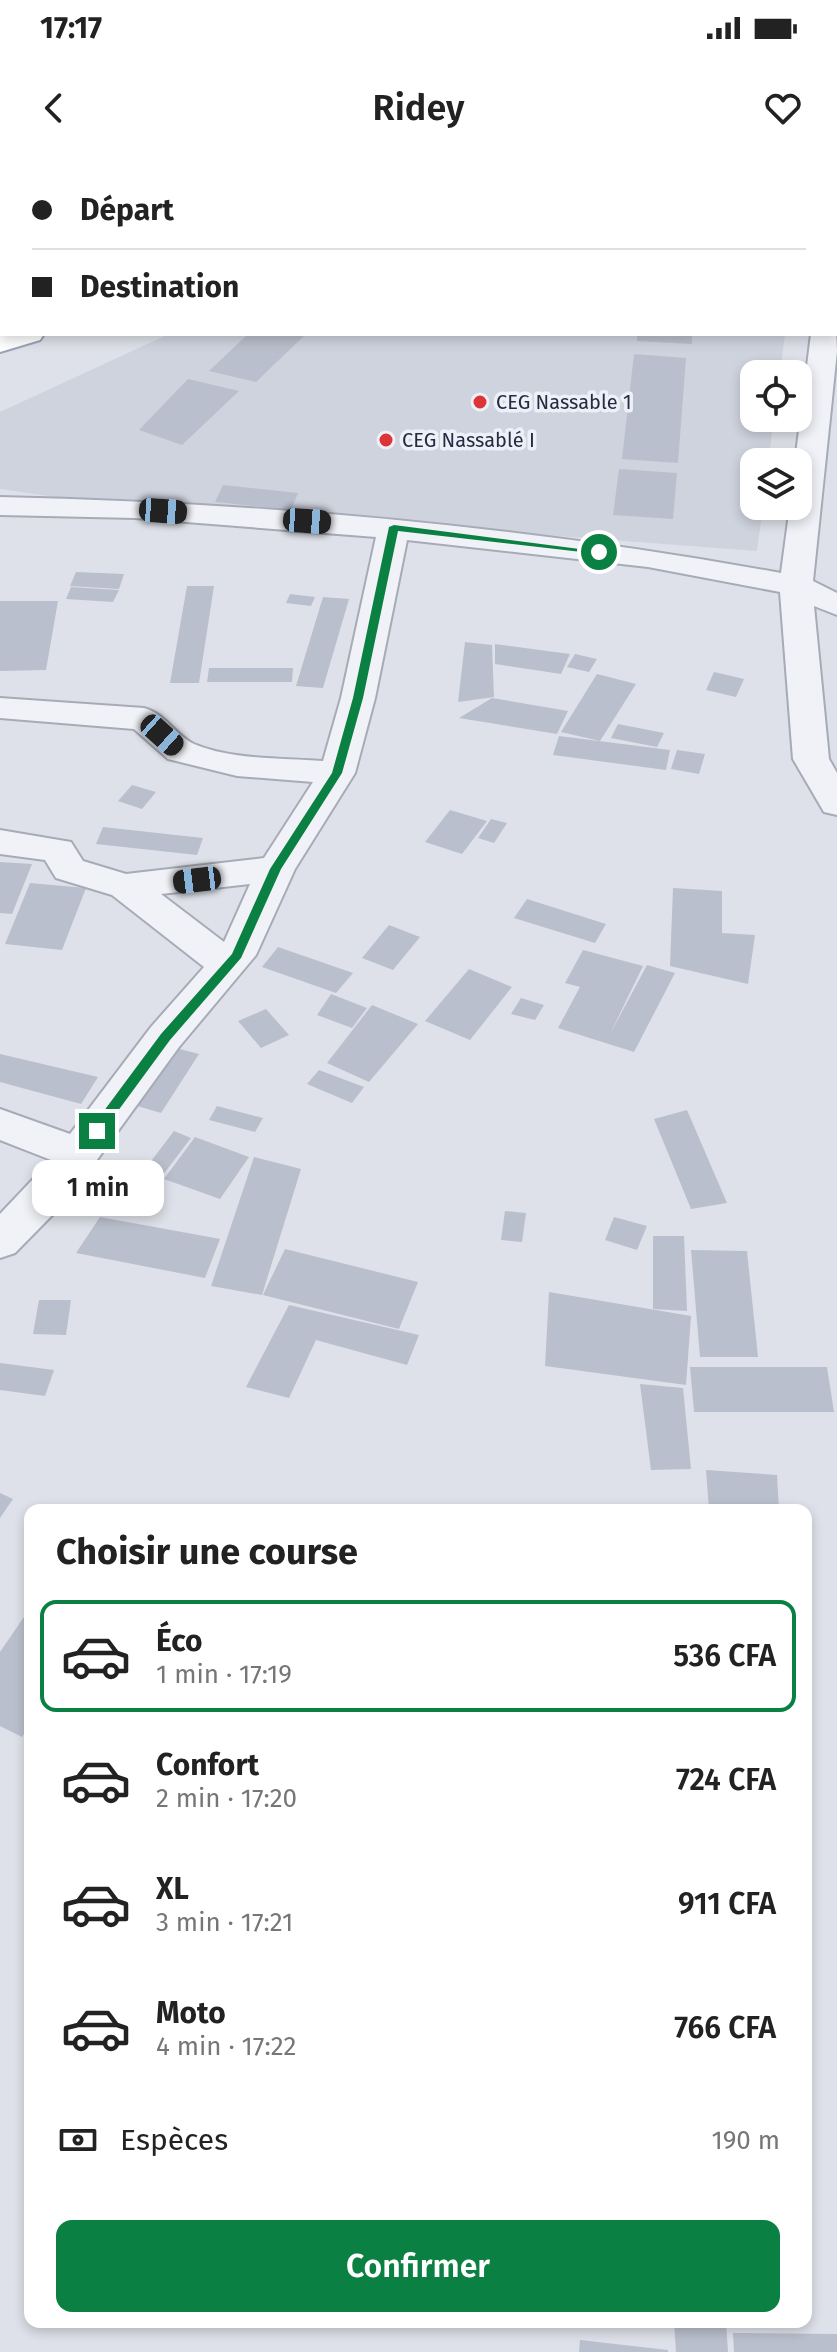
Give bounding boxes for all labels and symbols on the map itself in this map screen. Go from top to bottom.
place label: CEG Nassable 1 [496,390,632,414]
marker: CEG Nassable 1 [471,393,489,411]
place label: CEG Nassablé I [402,428,535,452]
marker: CEG Nassablé I [377,431,395,449]
car [138,497,188,525]
car [282,507,332,535]
route start [581,534,617,570]
car [136,710,188,760]
car [172,865,222,895]
route end [79,1113,115,1149]
callout: 1 min [31,1159,163,1215]

